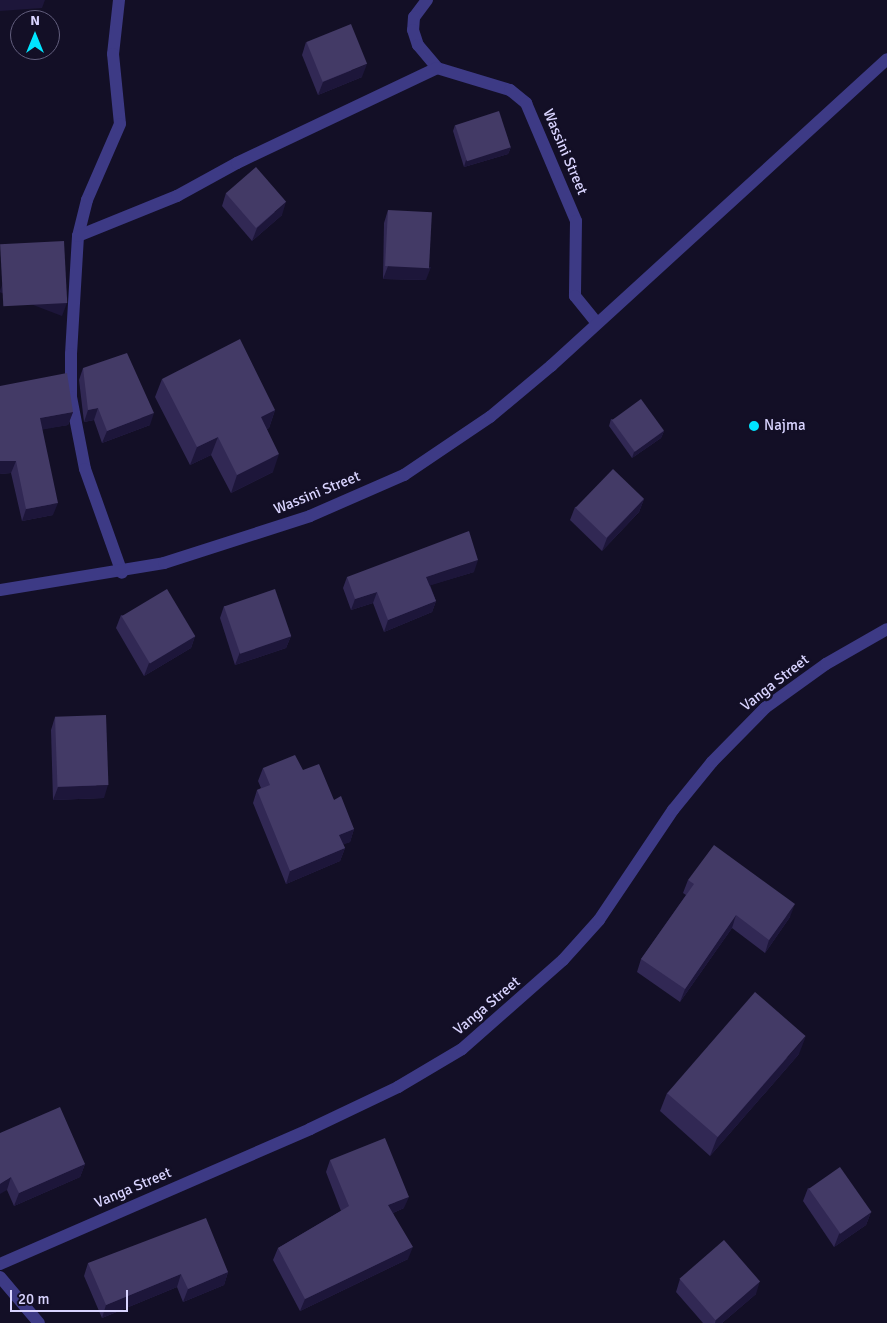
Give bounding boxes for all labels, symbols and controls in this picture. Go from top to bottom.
north arrow [10,10,60,60]
text: N [30,12,40,29]
street label: Wassini Street [539,106,591,198]
place label: Najma [764,417,806,435]
marker: Najma [748,420,760,432]
street label: Wassini Street [271,467,363,519]
street label: Vanga Street [737,651,813,715]
street label: Vanga Street [450,973,524,1039]
street label: Vanga Street [92,1164,174,1212]
scale bar [12,1280,130,1312]
text: 20 m [18,1290,49,1308]

